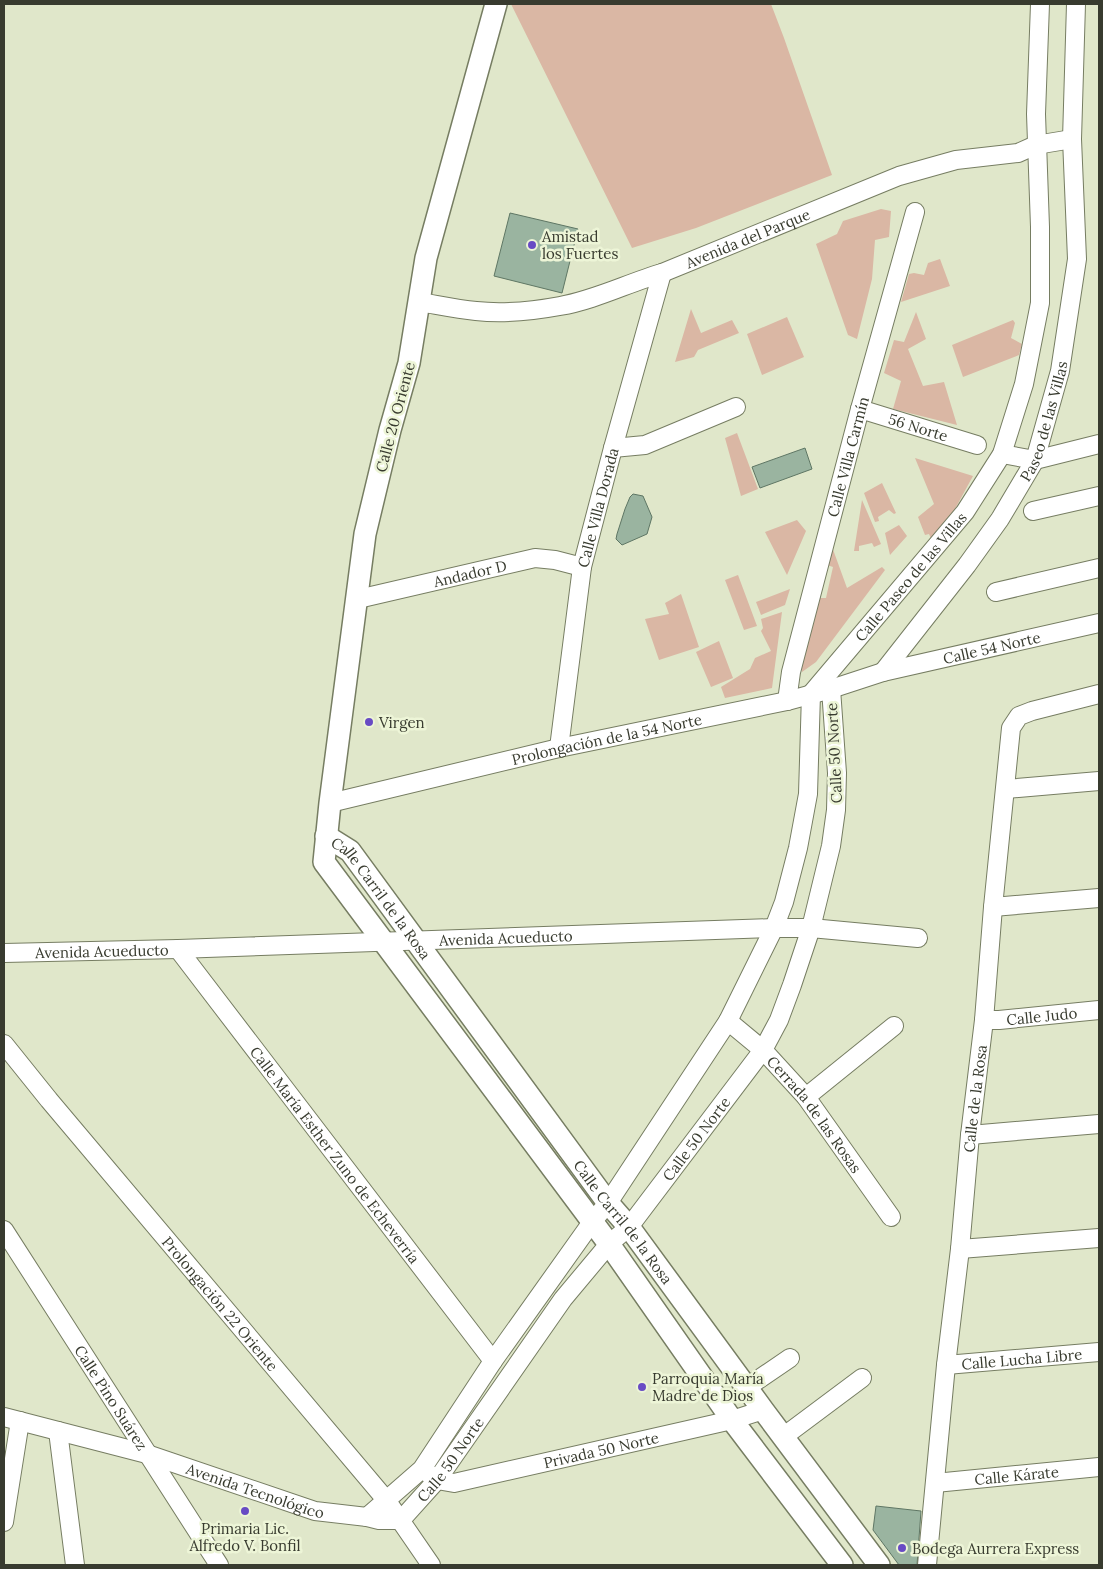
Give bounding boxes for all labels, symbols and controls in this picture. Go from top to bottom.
street label: Avenida del Parque [682,204,813,272]
place label: Amistad los Fuertes [541,227,618,263]
marker: Amistad los Fuertes [526,239,538,251]
street label: Calle 20 Oriente [371,360,419,474]
street label: Paseo de las Villas [1015,360,1071,484]
street label: Calle Villa Carmín [823,394,873,519]
street label: 56 Norte [886,409,950,445]
street label: Calle Villa Dorada [573,445,622,569]
street label: Calle Paseo de las Villas [850,508,971,645]
street label: Andador D [431,555,509,591]
street label: Calle 54 Norte [941,627,1042,668]
street label: Calle 50 Norte [822,702,846,804]
street label: Prolongación de la 54 Norte [510,709,703,769]
place label: Virgen [378,713,425,732]
marker: Virgen [363,716,375,728]
street label: Calle Carril de la Rosa [328,832,436,963]
street label: Avenida Acueducto [438,926,573,949]
street label: Avenida Acueducto [34,940,169,962]
street label: Calle Judo [1006,1003,1078,1029]
street label: Calle María Esther Zuno de Echeverría [246,1042,424,1267]
street label: Calle de la Rosa [959,1043,990,1153]
street label: Cerrada de las Rosas [763,1052,866,1176]
street label: Calle 50 Norte [658,1093,734,1184]
street label: Calle Carril de la Rosa [570,1156,677,1288]
street label: Prolongación 22 Oriente [158,1232,283,1375]
street label: Calle Pino Suárez [71,1341,152,1454]
street label: Calle Lucha Libre [961,1344,1083,1373]
place label: Parroquia María Madre de Dios [652,1369,764,1405]
marker: Parroquia María Madre de Dios [636,1381,648,1393]
street label: Calle 50 Norte [413,1413,487,1506]
street label: Privada 50 Norte [541,1427,661,1472]
street label: Avenida Tecnológico [183,1458,325,1521]
street label: Calle Kárate [974,1461,1060,1489]
marker: Primaria Lic. Alfredo V. Bonfil [239,1505,251,1517]
place label: Primaria Lic. Alfredo V. Bonfil [188,1519,301,1555]
place label: Bodega Aurrera Express [912,1539,1079,1558]
marker: Bodega Aurrera Express [896,1542,908,1554]

